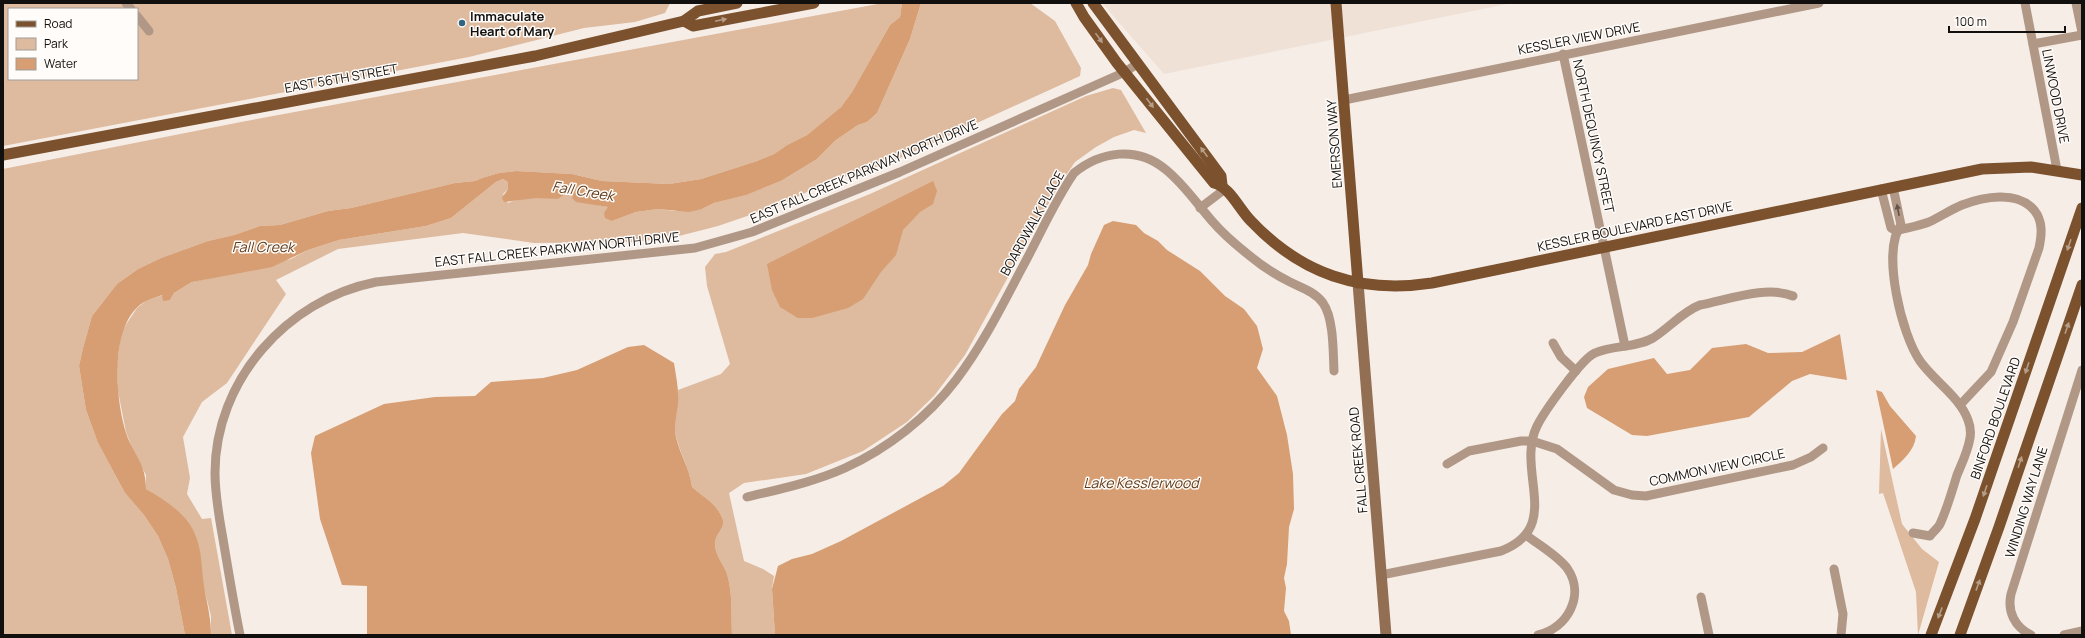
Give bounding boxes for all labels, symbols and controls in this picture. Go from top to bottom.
place label: Immaculate Heart of Mary [470,7,555,40]
legend [8,8,138,80]
scale bar [1949,8,2065,34]
text: 100 m [1955,13,1987,30]
text: Road [44,15,72,32]
one-way arrow [715,17,727,23]
street label: KESSLER VIEW DRIVE [1516,17,1642,59]
marker: Immaculate Heart of Mary [457,18,467,28]
one-way arrow [1095,33,1104,44]
text: Park [44,35,69,52]
street label: LINWOOD DRIVE [2038,47,2074,145]
text: Water [44,55,78,72]
street label: NORTH DEQUINCY STREET [1569,57,1619,215]
street label: EAST 56TH STREET [283,59,399,97]
one-way arrow [1145,98,1153,108]
street label: EMERSON WAY [1322,98,1346,189]
street label: EAST FALL CREEK PARKWAY NORTH DRIVE [747,115,981,227]
one-way arrow [1200,146,1208,157]
street label: BOARDWALK PLACE [996,167,1068,279]
water label: Fall Creek [551,176,617,205]
street label: KESSLER BOULEVARD EAST DRIVE [1535,196,1735,256]
one-way arrow [1894,203,1900,216]
street label: EAST FALL CREEK PARKWAY NORTH DRIVE [434,227,680,271]
water label: Fall Creek [232,237,296,256]
one-way arrow [2066,240,2072,252]
one-way arrow [2064,322,2070,334]
street label: BINFORD BOULEVARD [1966,354,2024,481]
one-way arrow [2024,363,2030,375]
street label: FALL CREEK ROAD [1344,406,1372,514]
street label: COMMON VIEW CIRCLE [1647,444,1787,490]
street label: WINDING WAY LANE [2000,444,2052,560]
one-way arrow [2018,456,2024,468]
water label: Lake Kesslerwood [1083,473,1200,492]
one-way arrow [1981,485,1987,497]
one-way arrow [1976,579,1982,591]
one-way arrow [1936,608,1942,620]

